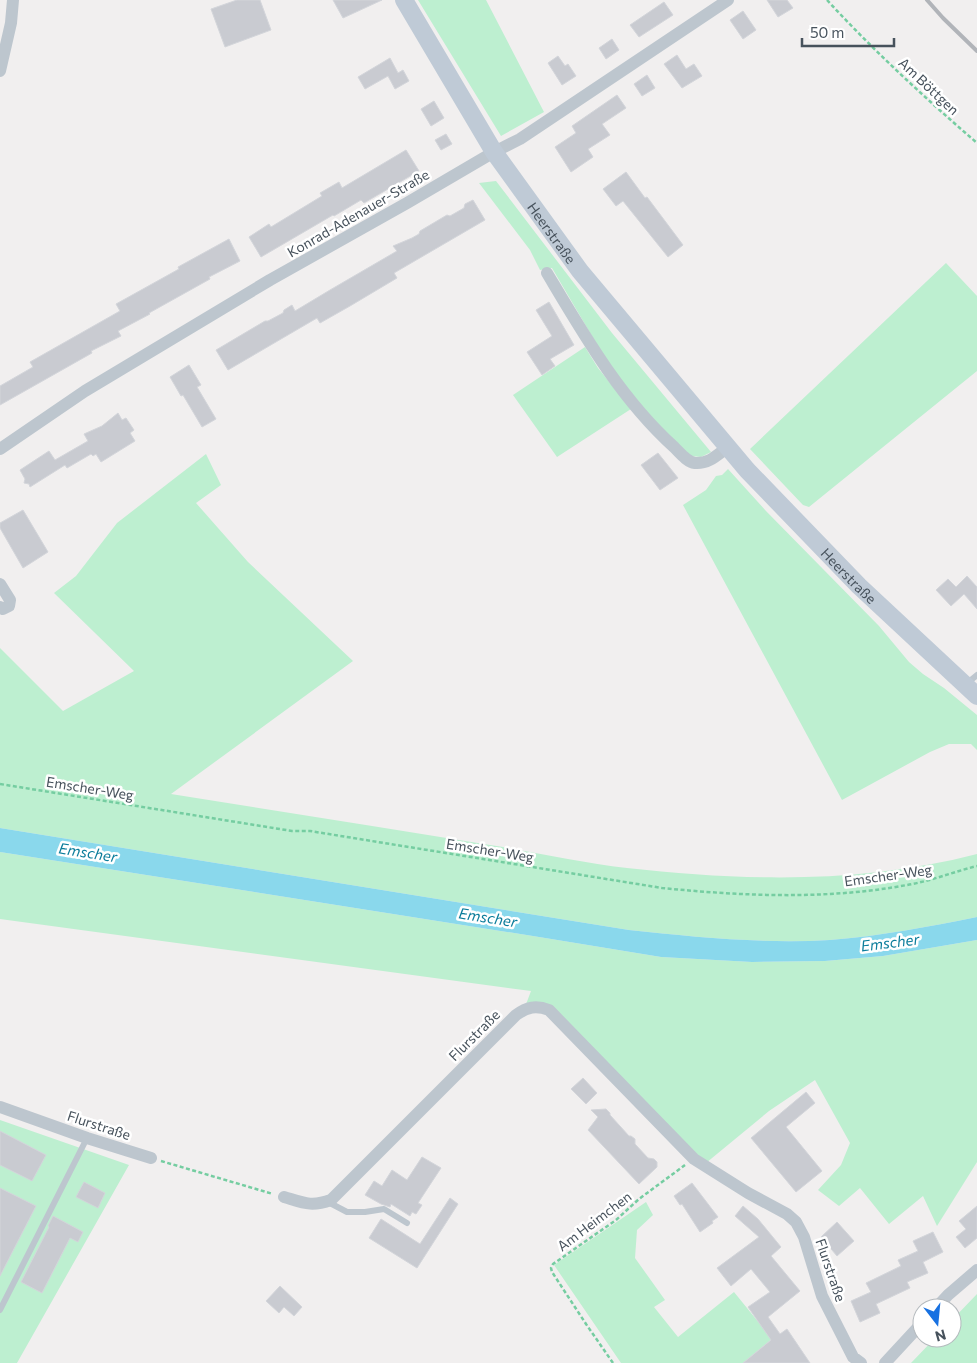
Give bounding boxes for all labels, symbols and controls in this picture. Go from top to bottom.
scale bar [802,15,894,47]
text: 50 m [810,23,844,41]
street label: Am Böttgen [895,54,963,118]
street label: Konrad-Adenauer-Straße [284,165,432,261]
street label: Heerstraße [524,199,580,266]
street label: Heerstraße [818,544,880,607]
street label: Emscher-Weg [45,773,135,803]
street label: Emscher-Weg [445,835,535,865]
water label: Emscher [58,839,119,866]
street label: Emscher-Weg [843,860,933,890]
water label: Emscher [458,904,519,931]
water label: Emscher [860,929,921,955]
street label: Flurstraße [445,1006,503,1064]
street label: Flurstraße [65,1107,133,1143]
street label: Am Heimchen [554,1188,634,1254]
street label: Flurstraße [812,1236,850,1304]
north arrow [912,1298,962,1348]
text: N [933,1326,948,1346]

